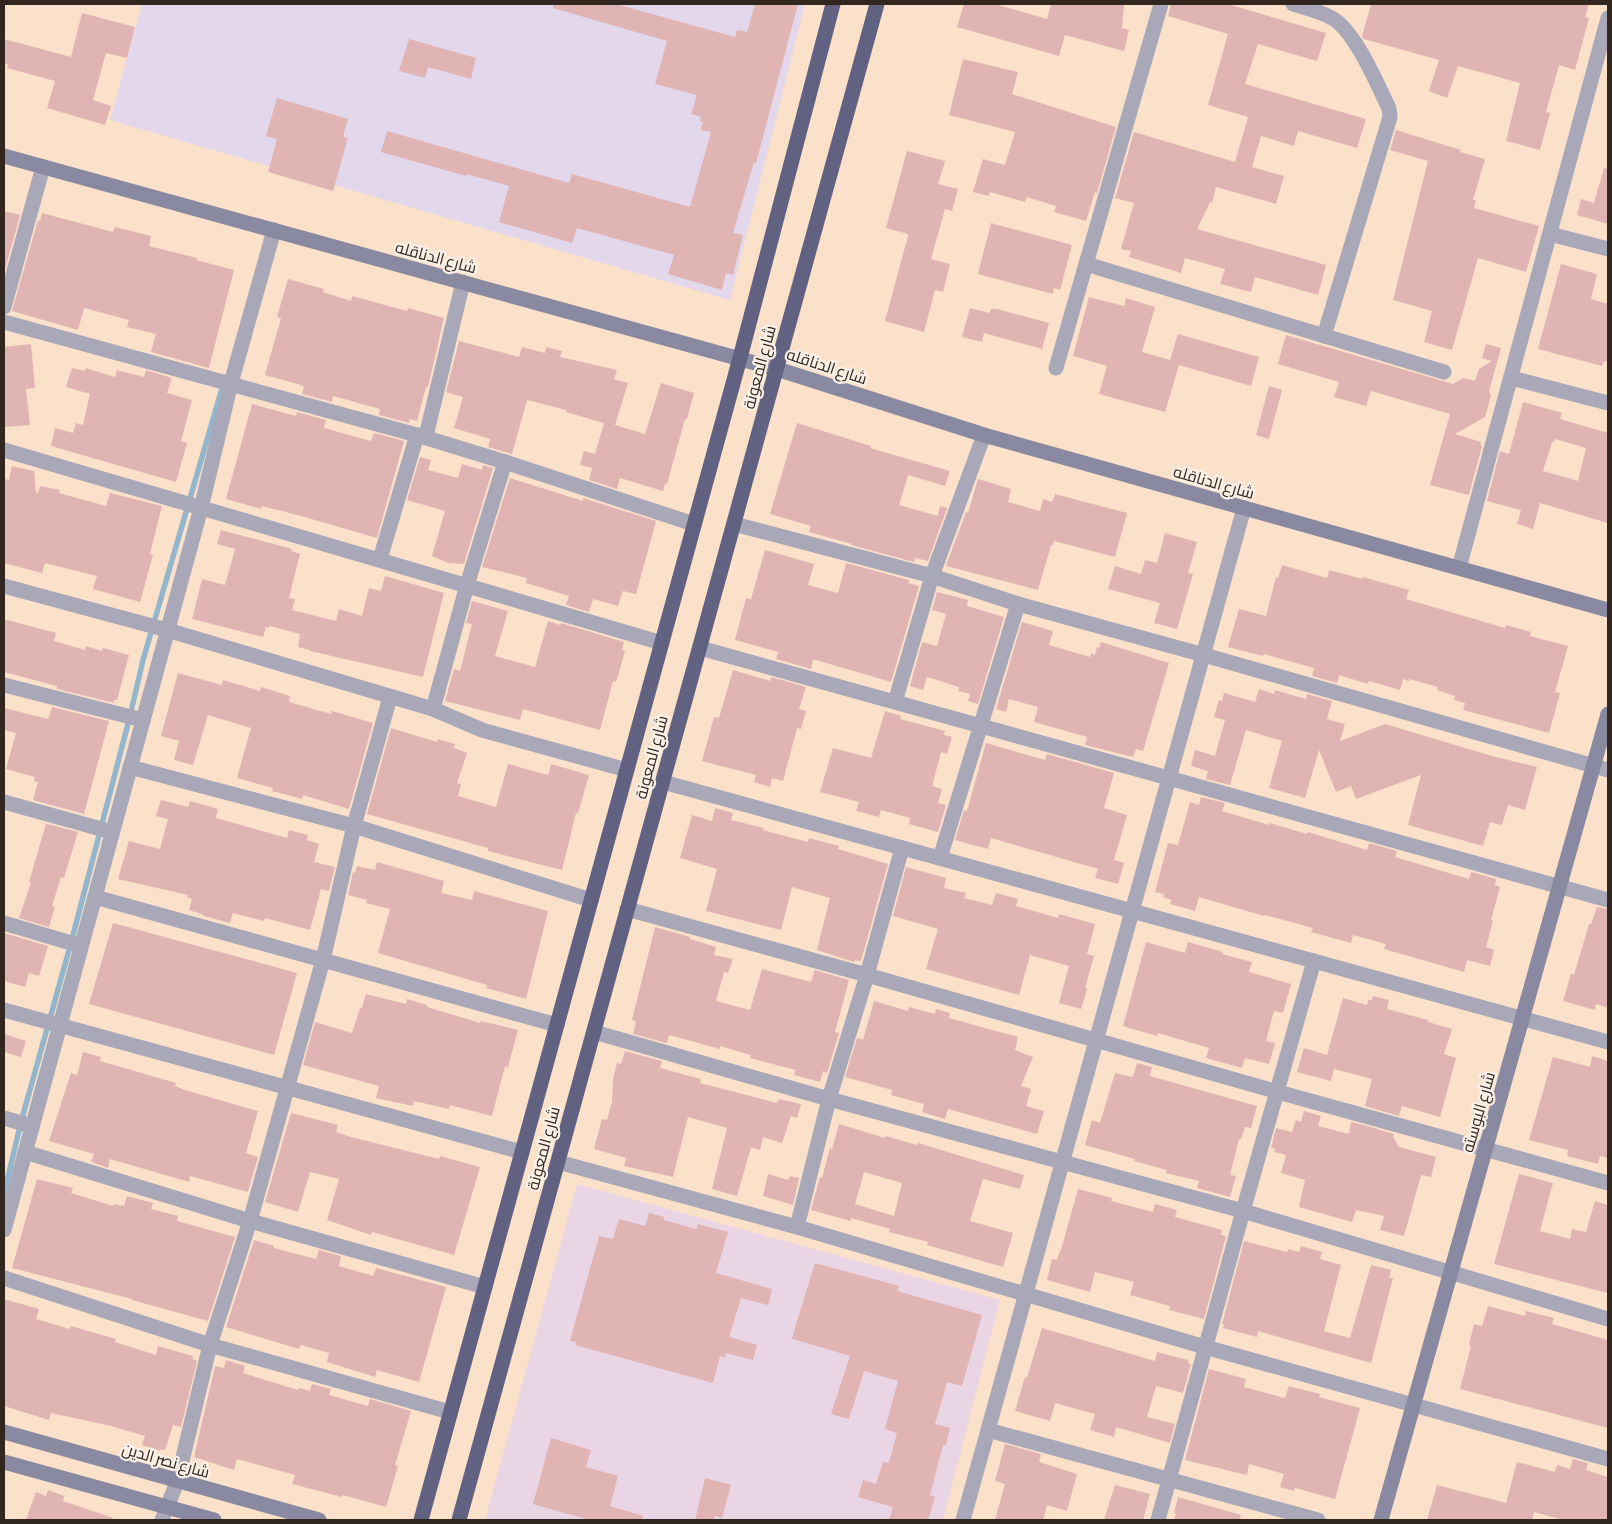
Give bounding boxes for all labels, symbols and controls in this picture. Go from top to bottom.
street label: شارع الدناقله [393,238,479,279]
street label: شارع المعونة [739,323,782,411]
street label: شارع الدناقله [784,345,869,390]
street label: شارع الدناقله [1171,462,1257,505]
street label: شارع المعونة [631,713,674,801]
street label: شارع البوسته [1458,1070,1501,1155]
street label: شارع المعونة [523,1104,566,1192]
street label: شارع نصر الدين [119,1439,212,1484]

